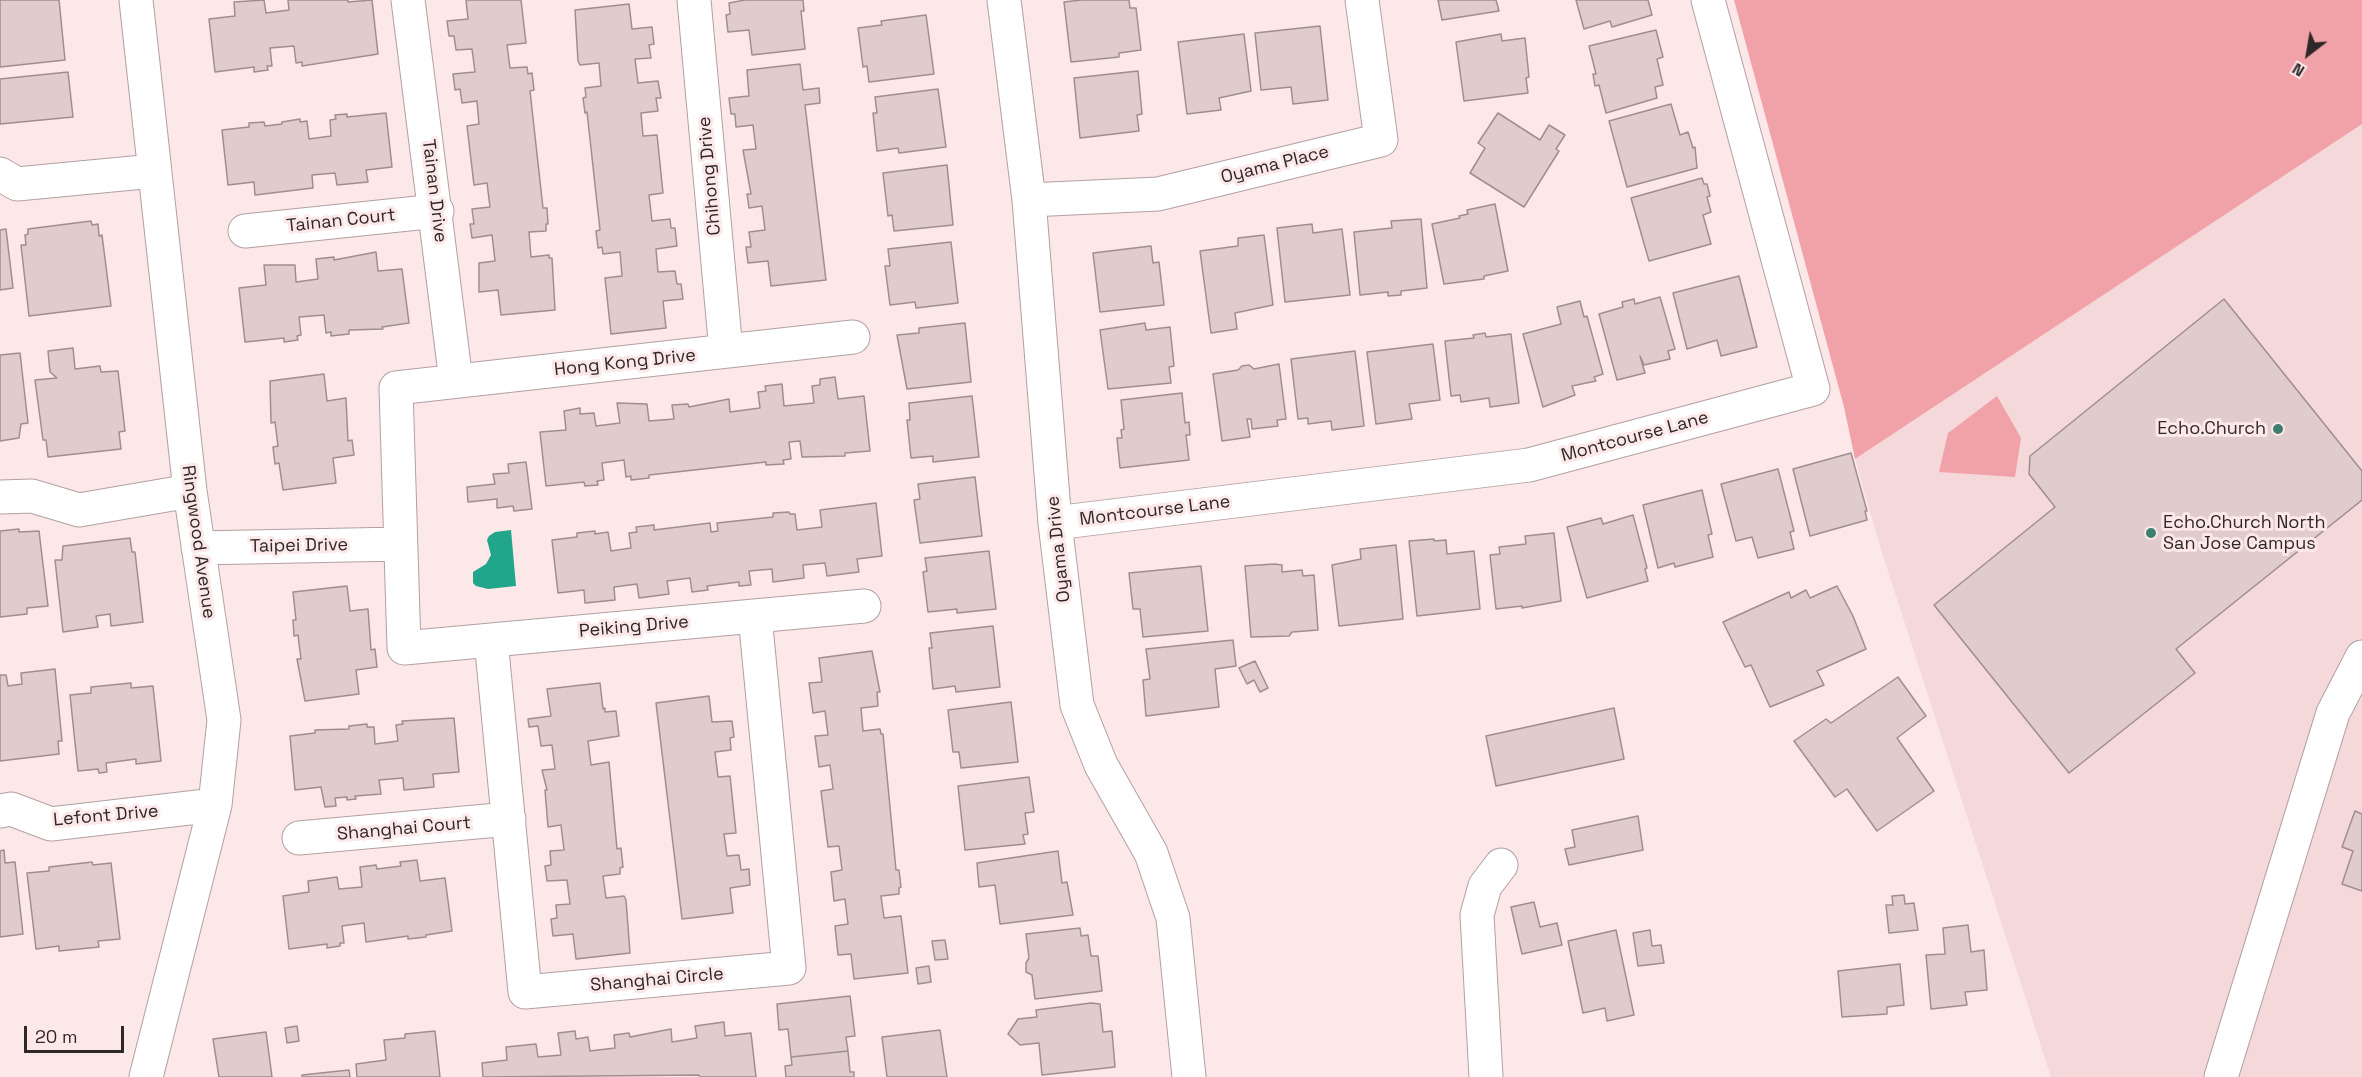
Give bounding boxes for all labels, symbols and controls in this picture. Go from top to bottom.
north arrow [2278,24,2338,84]
text: N [2288,58,2308,82]
street label: Chihong Drive [694,116,726,236]
street label: Tainan Drive [417,138,451,244]
street label: Oyama Place [1219,141,1331,189]
street label: Tainan Court [285,205,397,237]
street label: Hong Kong Drive [553,345,697,381]
street label: Montcourse Lane [1559,407,1711,467]
place label: Echo.Church [2157,418,2266,440]
marker: Echo.Church [2271,422,2285,436]
street label: Ringwood Avenue [177,464,219,620]
street label: Montcourse Lane [1078,491,1232,531]
street label: Oyama Drive [1043,495,1075,603]
place label: Echo.Church North San Jose Campus [2163,512,2326,554]
marker: Echo.Church North San Jose Campus [2144,526,2158,540]
street label: Taipei Drive [250,534,348,558]
street label: Peiking Drive [578,611,690,643]
street label: Lefont Drive [52,801,160,831]
street label: Shanghai Court [336,812,472,846]
street label: Shanghai Circle [589,963,725,997]
scale bar [27,1014,128,1052]
text: 20 m [35,1025,78,1048]

